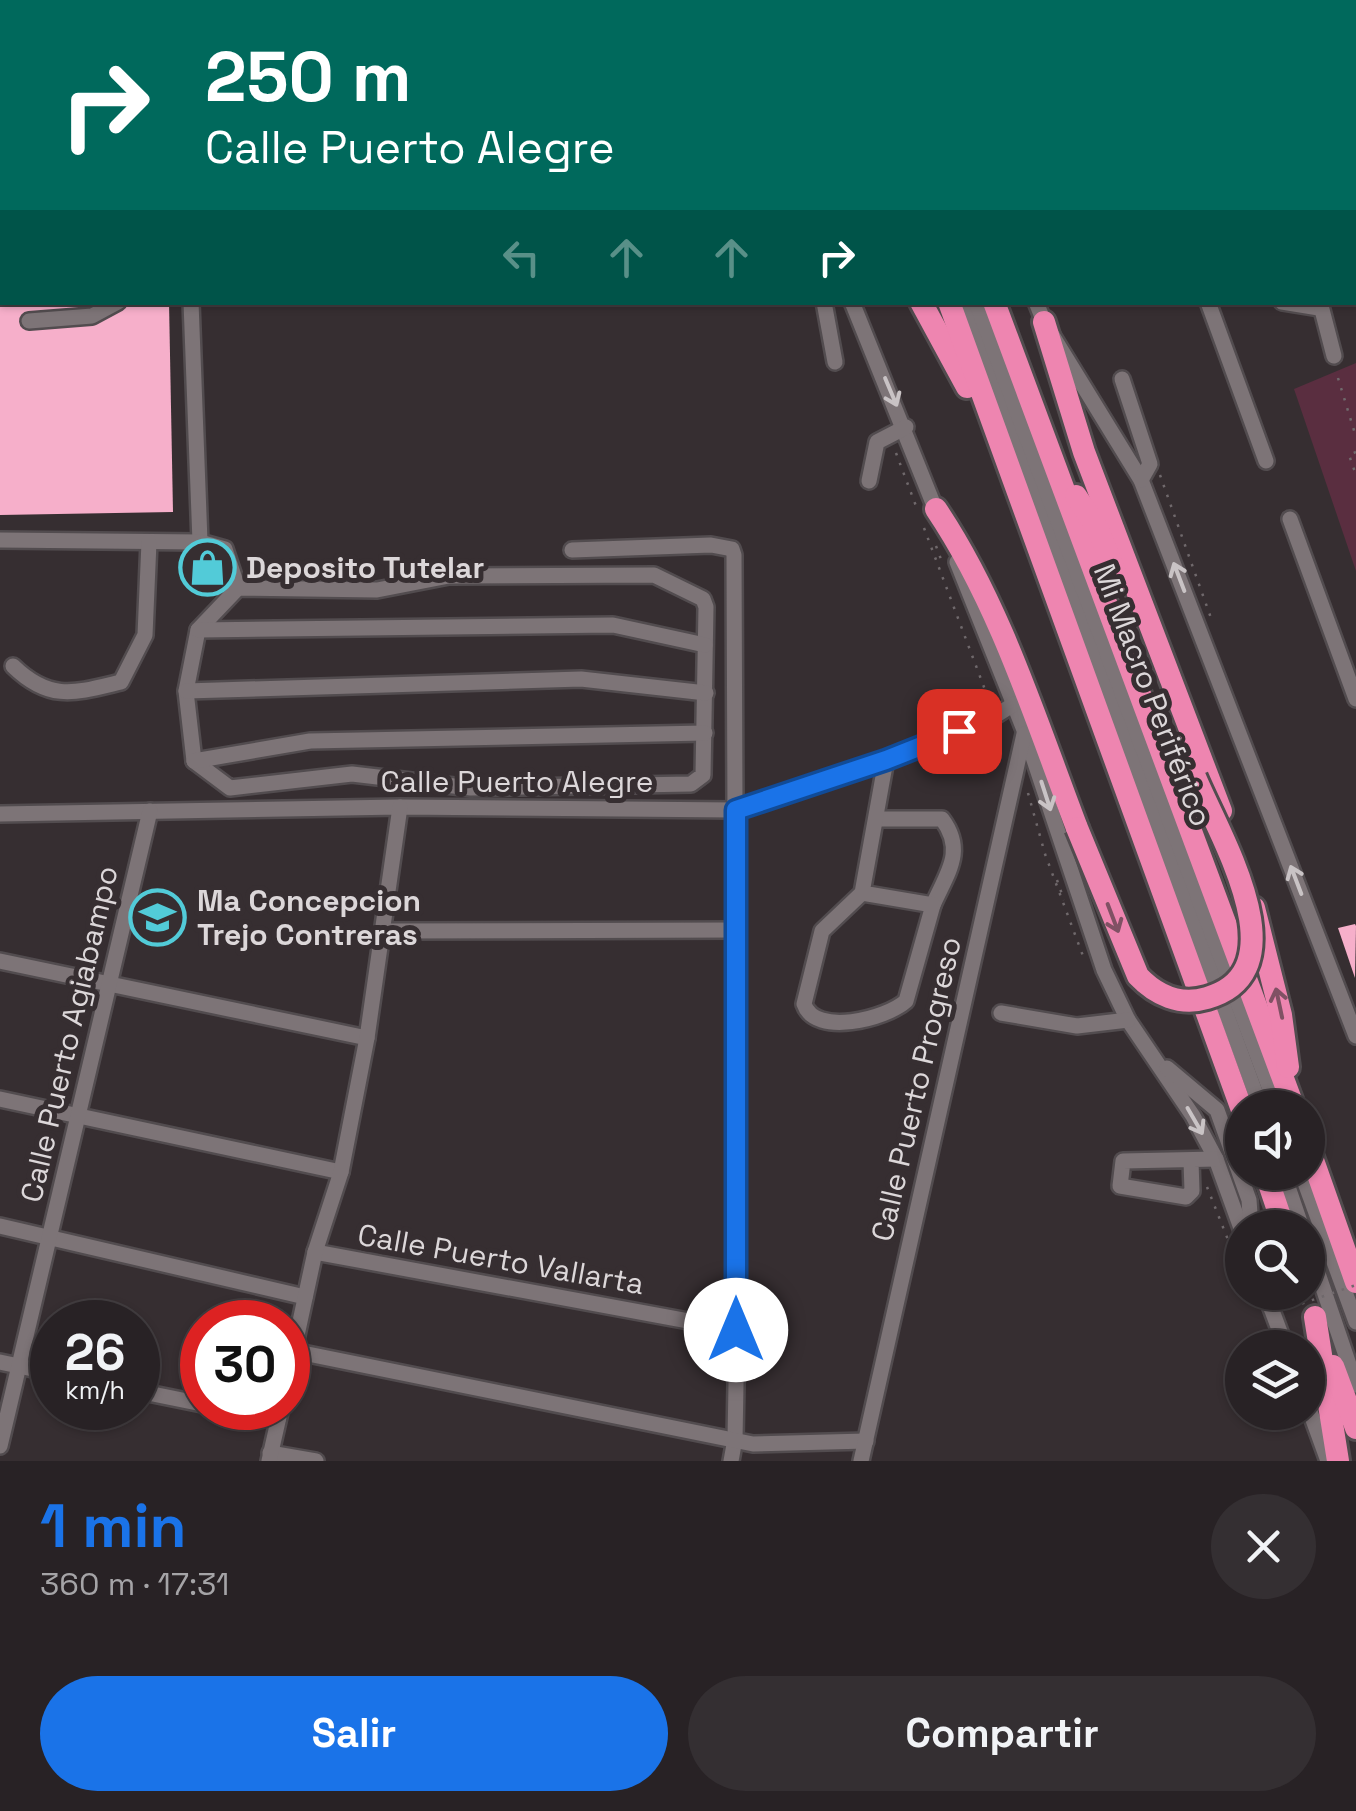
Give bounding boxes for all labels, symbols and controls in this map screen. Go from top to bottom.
text: 250 m [205,32,412,121]
icon: right [40,40,170,170]
text: Calle Puerto Alegre [205,119,615,176]
icon: left [494,230,549,285]
icon: ahead [599,230,654,285]
icon: ahead [704,230,759,285]
icon: right [809,230,864,285]
one-way arrow [883,376,901,407]
shop icon: Deposito Tutelar [177,537,237,597]
place label: Deposito Tutelar [246,548,484,587]
street label: Mi Macro Periférico [1085,558,1221,832]
one-way arrow [1168,562,1186,593]
pin [917,689,1002,774]
icon: arrive [932,704,987,759]
street label: Calle Puerto Alegre [380,762,654,801]
one-way arrow [1039,779,1057,811]
street label: Calle Puerto Agiabampo [11,862,127,1206]
one-way arrow [1285,865,1303,896]
place label: Ma Concepcion Trejo Contreras [197,881,421,954]
school or university icon: Ma Concepcion Trejo Contreras [128,887,188,947]
one-way arrow [1105,903,1123,933]
street label: Calle Puerto Progreso [862,933,970,1245]
one-way arrow [1268,988,1287,1020]
map controls [1225,1090,1325,1430]
button: sound [1225,1090,1325,1190]
one-way arrow [1185,1105,1205,1135]
button: search [1225,1210,1325,1310]
street label: Calle Puerto Vallarta [355,1215,647,1303]
position arrow [684,1278,788,1382]
speed limit sign: 30 [180,1300,310,1430]
text: 26 [65,1321,125,1385]
button: layers [1225,1330,1325,1430]
text: km/h [65,1374,125,1406]
text: 1 min [40,1488,187,1565]
button: close [1211,1494,1316,1599]
text: 360 m · 17:31 [40,1564,229,1604]
button: Salir [40,1676,668,1791]
button: Compartir [688,1676,1316,1791]

